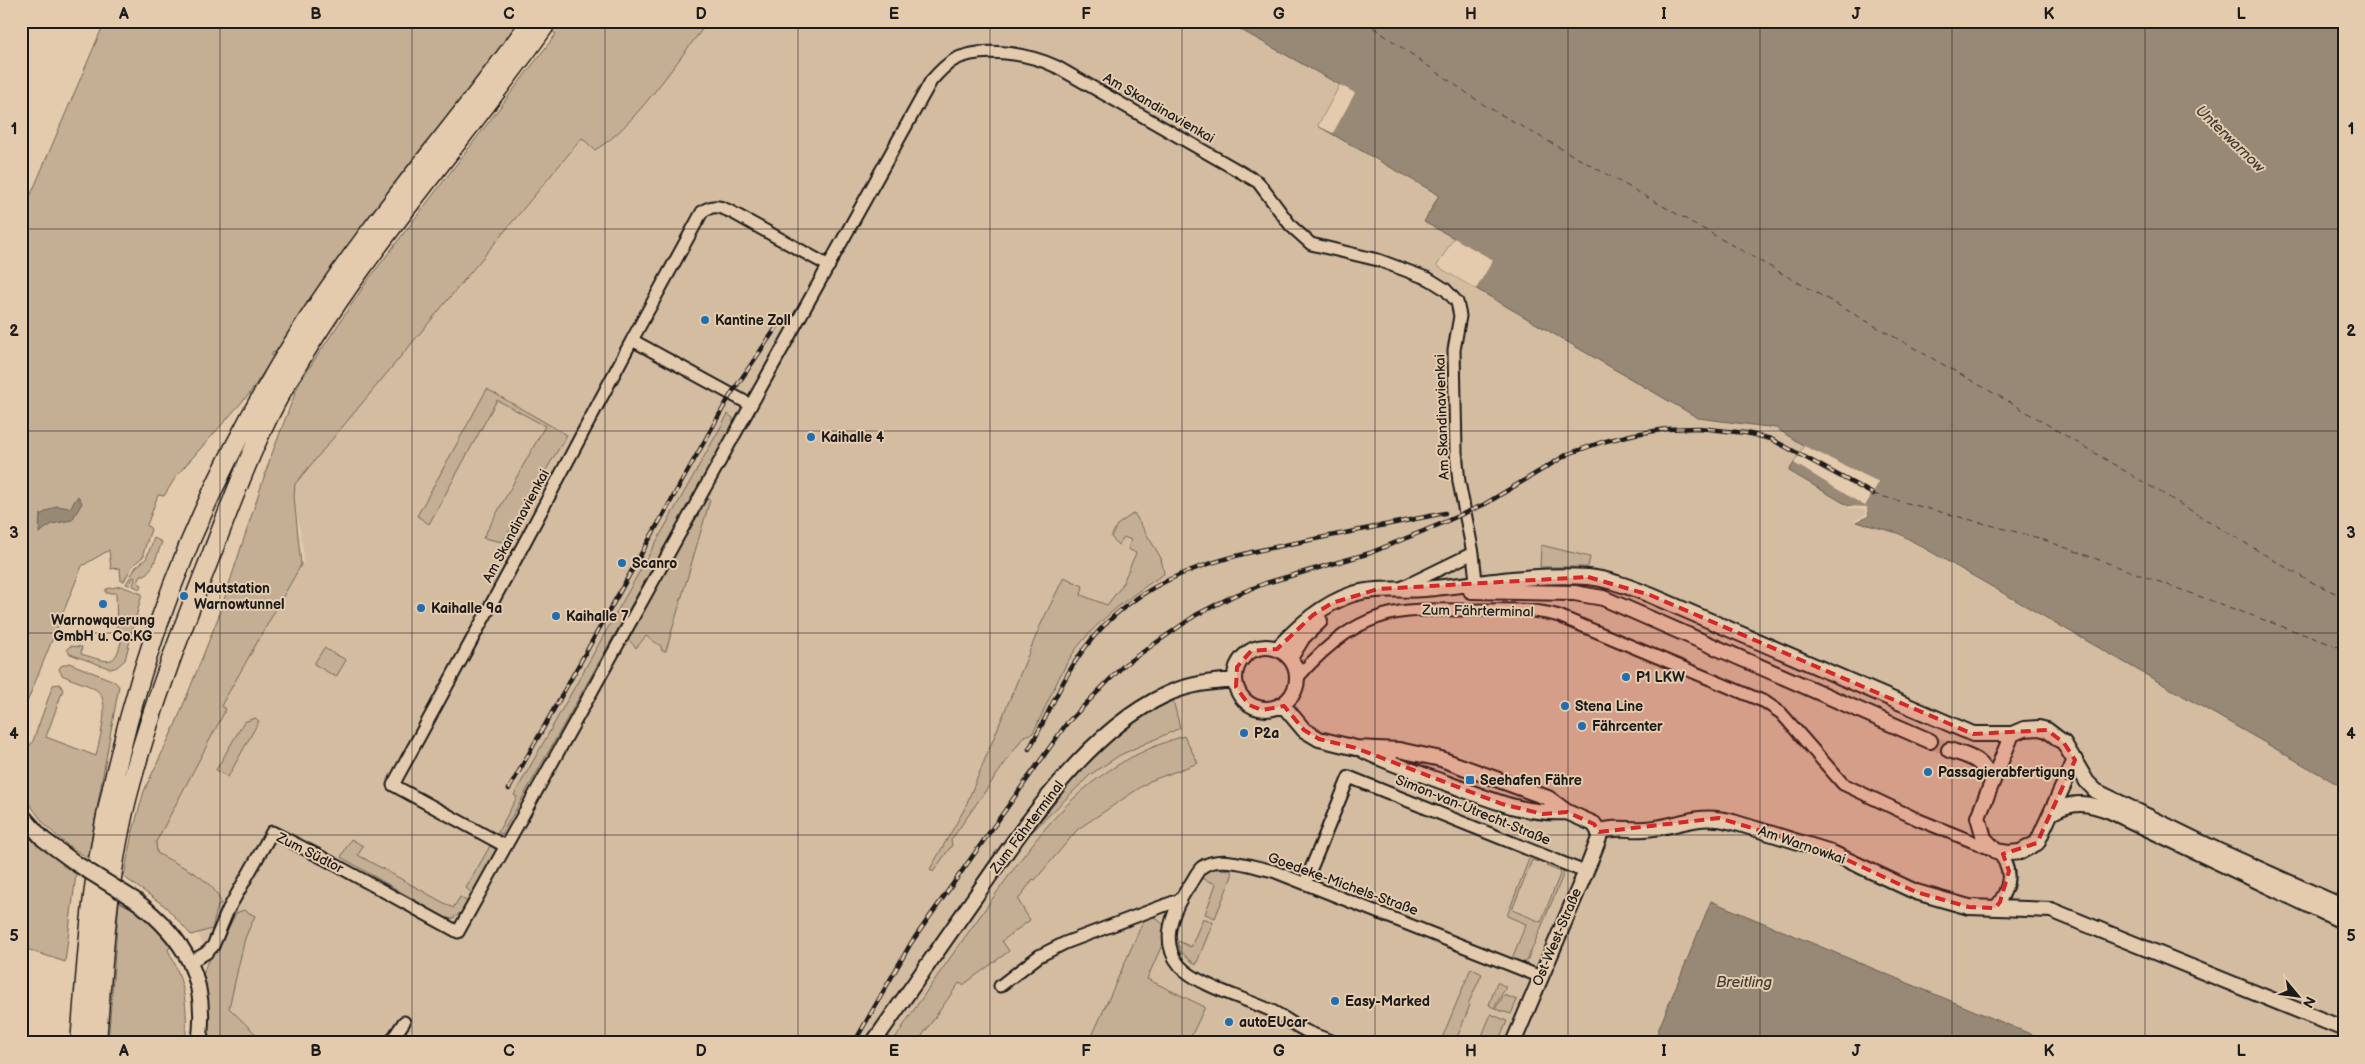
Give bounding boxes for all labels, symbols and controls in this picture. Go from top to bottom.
text: A [118,5,129,24]
text: B [310,5,322,24]
text: C [503,5,515,24]
text: D [695,5,707,24]
text: E [889,5,899,24]
text: F [1081,5,1091,24]
text: G [1273,5,1285,24]
text: H [1465,5,1477,24]
text: I [1661,5,1667,24]
text: J [1852,5,1861,24]
text: K [2044,5,2055,24]
text: L [2236,5,2246,24]
street label: Am Skandinavienkai [1100,69,1218,147]
water label: Unterwarnow [2191,101,2269,177]
text: 1 [11,120,17,139]
text: 1 [2348,120,2354,139]
place label: Kantine Zoll [715,312,791,329]
marker: Kantine Zoll [699,314,711,326]
text: 2 [9,322,19,341]
text: 2 [2346,322,2356,341]
street label: Am Skandinavienkai [1431,354,1453,480]
place label: Kaihalle 4 [821,429,885,446]
marker: Kaihalle 4 [805,431,817,443]
street label: Am Skandinavienkai [479,467,553,585]
text: 3 [9,524,19,543]
text: 3 [2346,524,2356,543]
place label: Scanro [632,555,677,572]
marker: Scanro [616,557,628,569]
place label: Mautstation Warnowtunnel [194,580,285,613]
marker: Mautstation Warnowtunnel [178,590,190,602]
marker: Warnowquerung GmbH u. Co.KG [97,598,109,610]
place label: Kaihalle 9a [431,600,502,617]
marker: Kaihalle 9a [415,602,427,614]
street label: Zum Fährterminal [1421,602,1534,620]
place label: Kaihalle 7 [566,608,629,625]
marker: Kaihalle 7 [550,610,562,622]
place label: Warnowquerung GmbH u. Co.KG [51,612,155,645]
place label: P1 LKW [1636,669,1685,686]
marker: P1 LKW [1620,671,1632,683]
place label: Stena Line [1575,698,1643,715]
marker: Stena Line [1559,700,1571,712]
place label: Fährcenter [1592,718,1663,735]
marker: Fährcenter [1576,720,1588,732]
text: 4 [9,725,19,744]
place label: P2a [1254,725,1279,742]
text: 4 [2346,725,2356,744]
marker: P2a [1238,727,1250,739]
place label: Passagierabfertigung [1938,764,2075,781]
marker: Passagierabfertigung [1922,766,1934,778]
street label: Simon-van-Utrecht-Straße [1393,771,1553,849]
place label: Seehafen Fähre [1480,772,1582,789]
marker: Seehafen Fähre [1464,774,1476,786]
street label: Zum Fährterminal [986,777,1067,877]
street label: Am Warnowkai [1756,822,1848,868]
street label: Zum Südtor [273,829,347,877]
street label: Goedeke-Michels-Straße [1266,849,1420,919]
street label: Ost-West-Straße [1529,885,1585,989]
text: 5 [9,927,19,946]
text: 5 [2346,927,2356,946]
north arrow [2272,972,2322,1022]
water label: Breitling [1716,973,1772,992]
place label: Easy-Marked [1345,993,1430,1010]
text: N [2299,993,2319,1011]
marker: Easy-Marked [1329,995,1341,1007]
place label: autoEUcar [1239,1014,1308,1031]
marker: autoEUcar [1223,1016,1235,1028]
text: A [118,1042,129,1061]
text: B [310,1042,322,1061]
text: C [503,1042,515,1061]
text: D [695,1042,707,1061]
text: E [889,1042,899,1061]
text: F [1081,1042,1091,1061]
text: G [1273,1042,1285,1061]
text: H [1465,1042,1477,1061]
text: I [1661,1042,1667,1061]
text: J [1852,1042,1861,1061]
text: K [2044,1042,2055,1061]
text: L [2236,1042,2246,1061]

